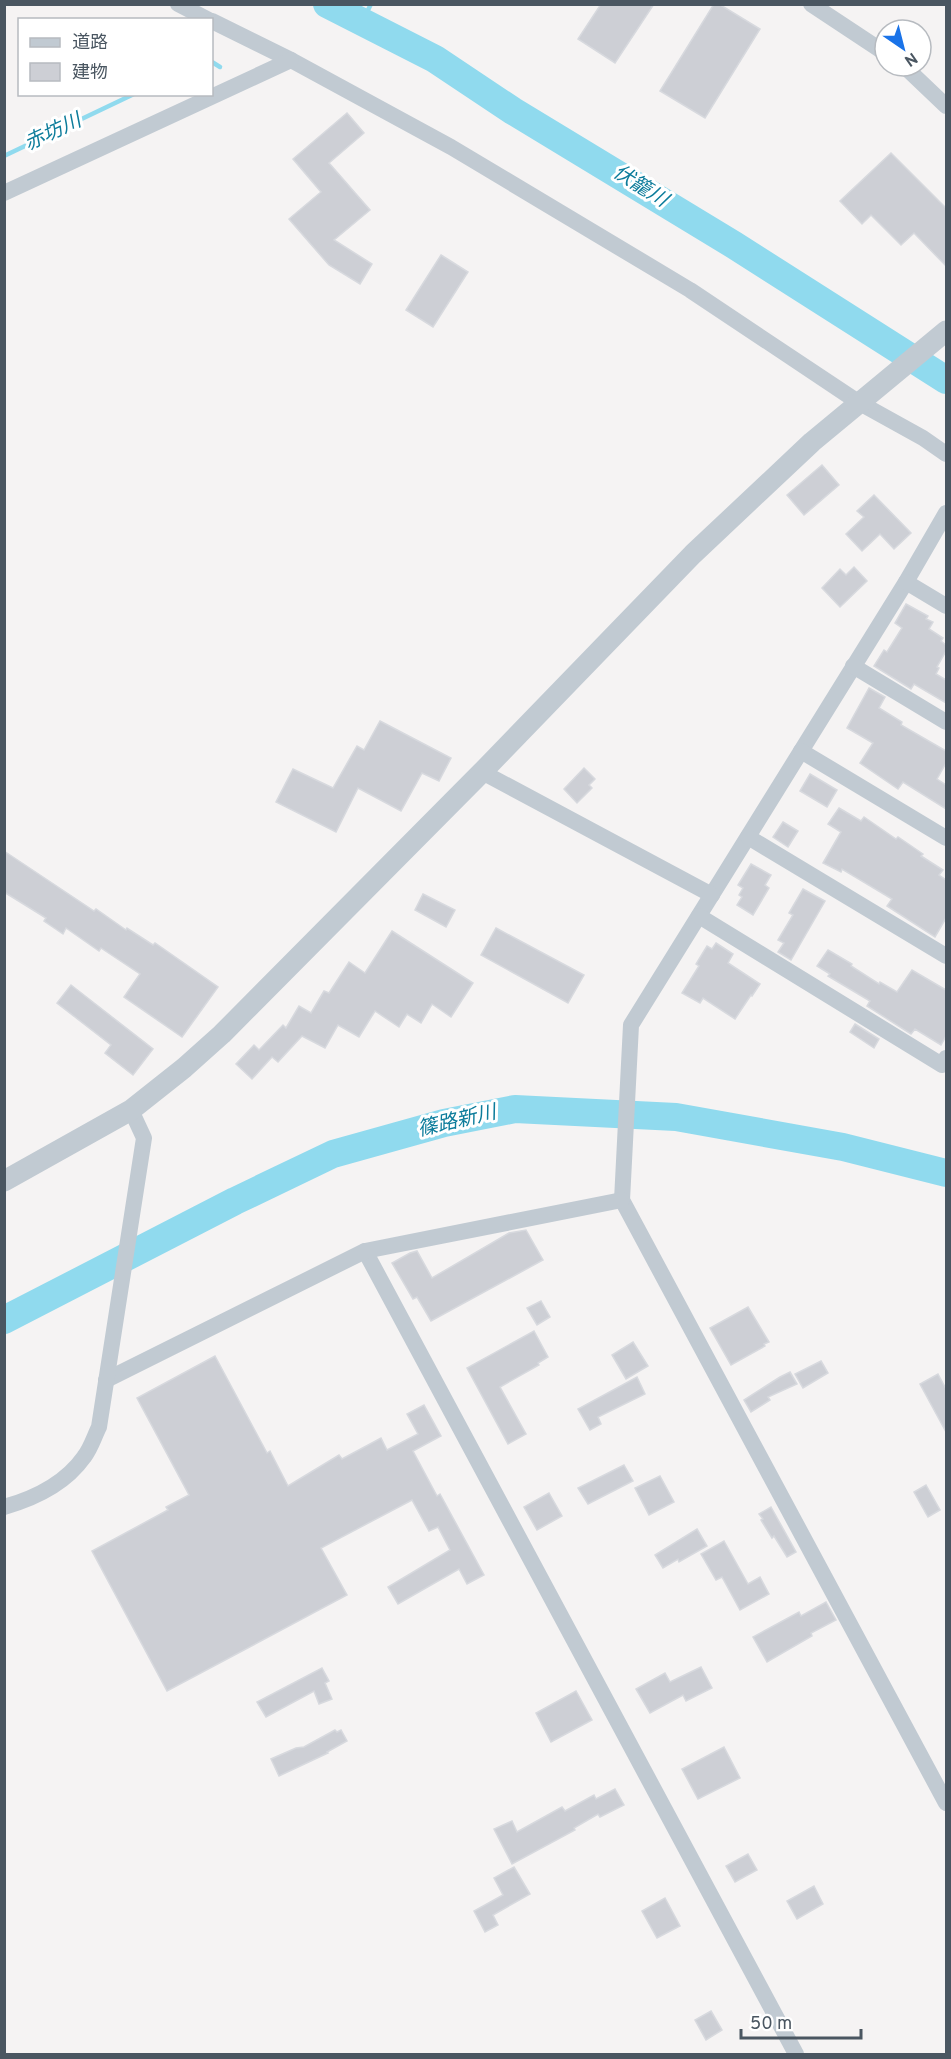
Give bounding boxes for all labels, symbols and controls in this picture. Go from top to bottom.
legend [18,18,213,96]
north arrow [873,18,933,78]
text: 道路 [72,32,108,55]
text: N [900,47,921,70]
text: 建物 [72,62,108,85]
water label: 赤坊川 [20,108,87,157]
water label: 伏籠川 [608,160,674,215]
water label: 篠路新川 [415,1100,501,1144]
scale bar [741,2002,861,2040]
text: 50 m [750,2013,792,2036]

